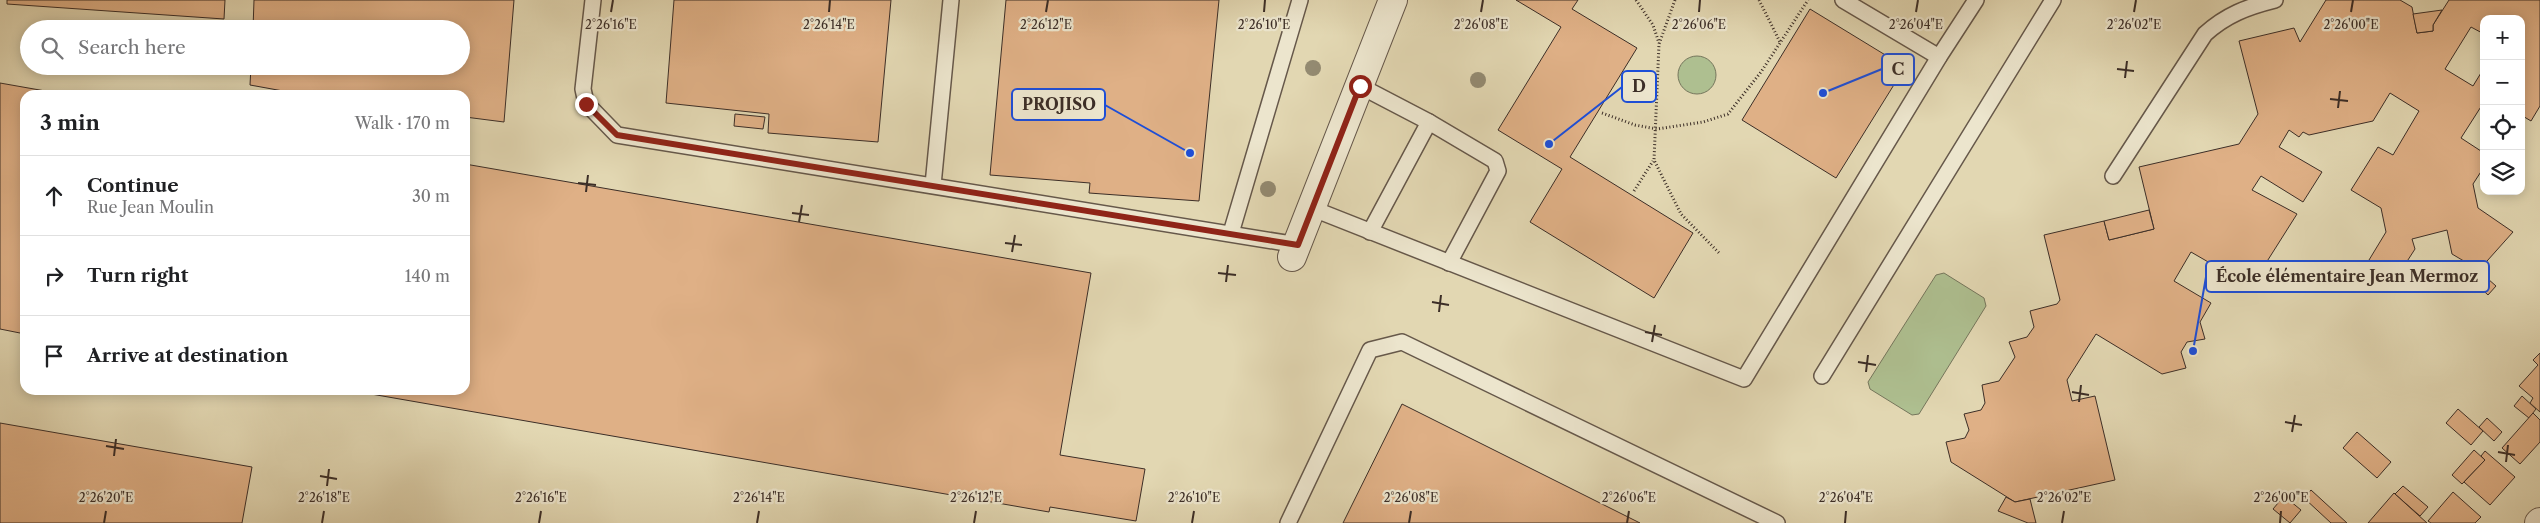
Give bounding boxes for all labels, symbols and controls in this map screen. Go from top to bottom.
map controls [2480,15,2525,195]
button: + [2480,15,2525,60]
text: 2°26'16"E [585,17,637,32]
text: 2°26'14"E [803,17,855,32]
text: 2°26'12"E [1020,17,1072,32]
text: 2°26'10"E [1238,17,1290,32]
text: 2°26'08"E [1454,17,1508,32]
text: 2°26'06"E [1672,17,1726,32]
text: 2°26'04"E [1889,17,1943,32]
text: 2°26'02"E [2107,17,2161,32]
text: 2°26'00"E [2323,17,2379,32]
search box [20,20,470,75]
icon: search [38,34,66,62]
text: Search here [78,36,186,59]
callout: C [1882,54,1914,85]
text: C [1892,59,1904,79]
button: − [2480,60,2525,105]
callout: D [1622,71,1656,102]
route start [1349,75,1372,98]
text: D [1632,76,1646,96]
callout: PROJISO [1012,89,1105,120]
route end [575,93,598,116]
text: PROJISO [1022,94,1096,114]
button: locate [2480,105,2525,150]
text: 3 min [40,110,100,135]
text: Walk · 170 m [355,113,450,133]
button: layers [2480,150,2525,195]
text: Continue [87,174,179,197]
icon: ahead [40,182,68,210]
text: 30 m [412,186,450,206]
text: Rue Jean Moulin [87,197,214,217]
callout: École élémentaire Jean Mermoz [2206,261,2489,292]
icon: right [40,262,68,290]
text: Turn right [87,264,188,287]
text: 140 m [405,266,450,286]
text: École élémentaire Jean Mermoz [2216,266,2478,286]
icon: arrive [40,342,68,370]
text: Arrive at destination [87,344,288,367]
text: 2°26'20"E [79,490,133,505]
text: 2°26'18"E [298,490,350,505]
text: 2°26'16"E [515,490,567,505]
text: 2°26'14"E [733,490,785,505]
text: 2°26'12"E [950,490,1002,505]
text: 2°26'10"E [1168,490,1220,505]
text: 2°26'08"E [1384,490,1438,505]
text: 2°26'06"E [1602,490,1656,505]
text: 2°26'04"E [1819,490,1873,505]
text: 2°26'02"E [2037,490,2091,505]
text: 2°26'00"E [2253,490,2309,505]

